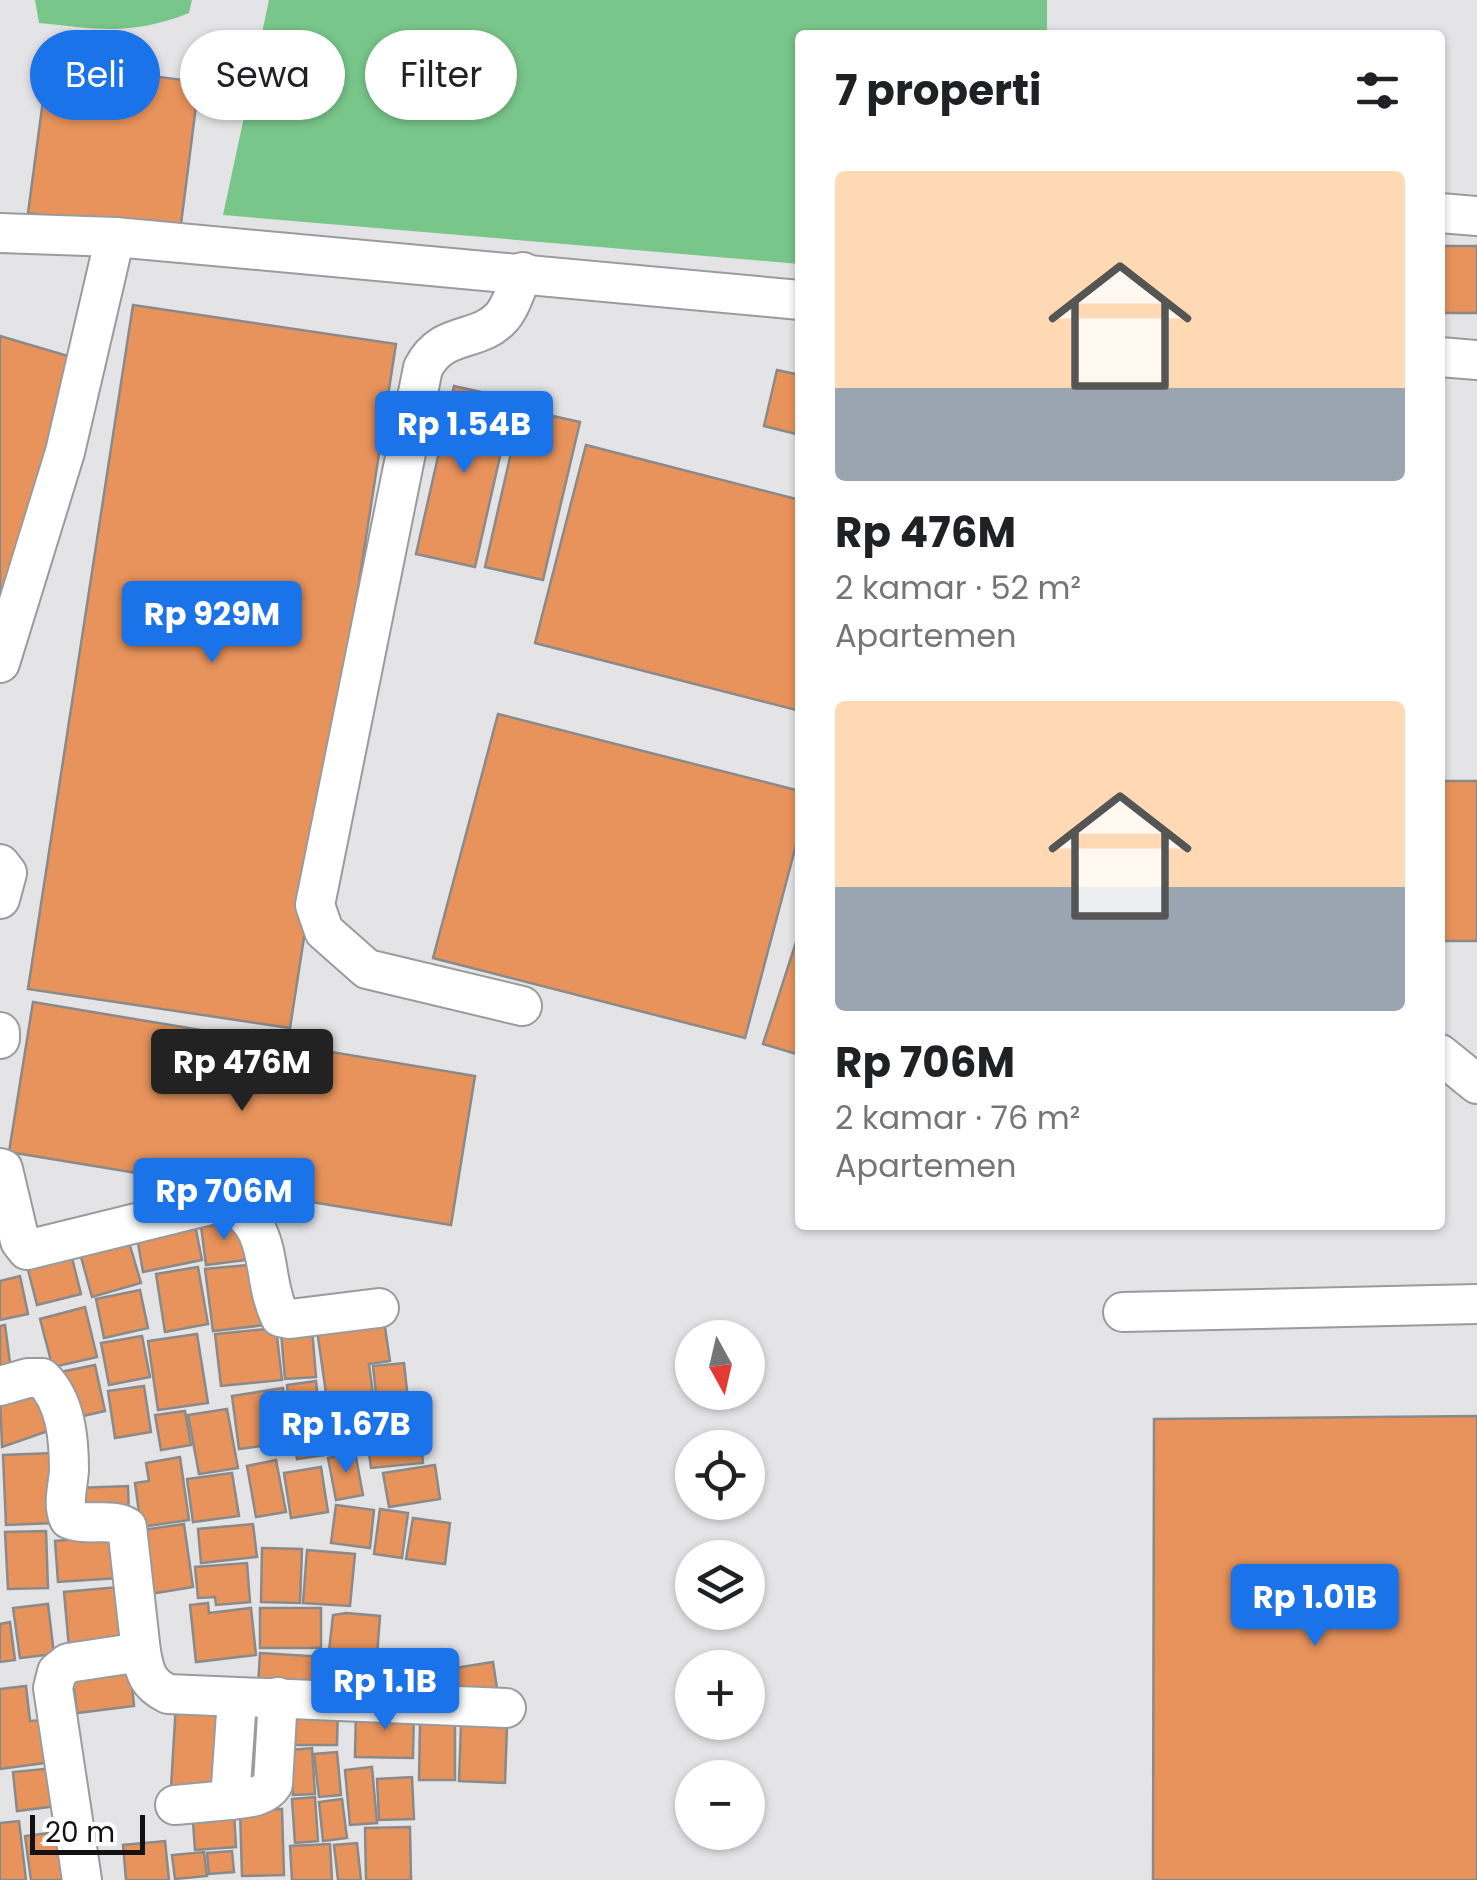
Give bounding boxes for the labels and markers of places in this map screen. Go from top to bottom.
pin: Rp 1.54B [361,391,567,476]
pin: Rp 929M [120,581,304,666]
pin: Rp 476M [150,1029,334,1114]
pin: Rp 706M [132,1158,316,1243]
pin: Rp 1.67B [243,1391,449,1476]
pin: Rp 1.01B [1212,1564,1418,1649]
pin: Rp 1.1B [293,1648,477,1733]

